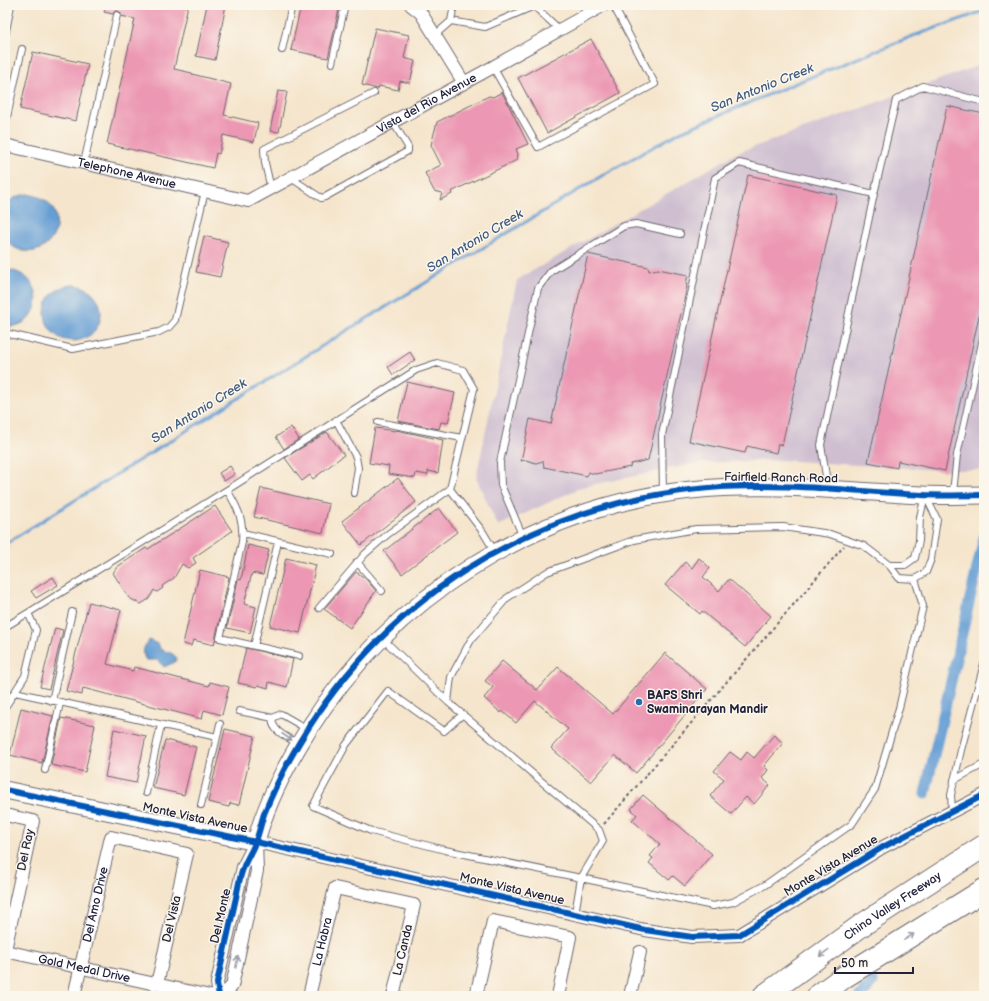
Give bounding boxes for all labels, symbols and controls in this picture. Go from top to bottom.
water label: San Antonio Creek [708,60,816,116]
street label: Vista del Rio Avenue [374,70,479,137]
street label: Telephone Avenue [76,154,178,192]
water label: San Antonio Creek [424,206,527,276]
water label: San Antonio Creek [148,375,250,447]
street label: Fairfield Ranch Road [724,470,838,486]
place label: BAPS Shri Swaminarayan Mandir [647,688,768,717]
marker: BAPS Shri Swaminarayan Mandir [634,697,644,707]
one-way arrow [282,732,293,741]
street label: Monte Vista Avenue [141,800,249,836]
street label: Del Ray [14,827,38,872]
street label: Monte Vista Avenue [781,832,881,900]
street label: Del Amo Drive [79,865,111,944]
street label: Chino Valley Freeway [841,868,944,943]
street label: Monte Vista Avenue [458,870,566,908]
street label: Del Monte [207,887,235,945]
street label: Del Vista [159,894,185,944]
street label: La Habra [309,915,335,968]
street label: La Canda [390,923,416,977]
one-way arrow [903,932,915,940]
one-way arrow [818,949,829,957]
scale bar [835,949,913,975]
street label: Gold Medal Drive [37,951,132,986]
one-way arrow [234,955,242,968]
text: 50 m [841,956,868,971]

